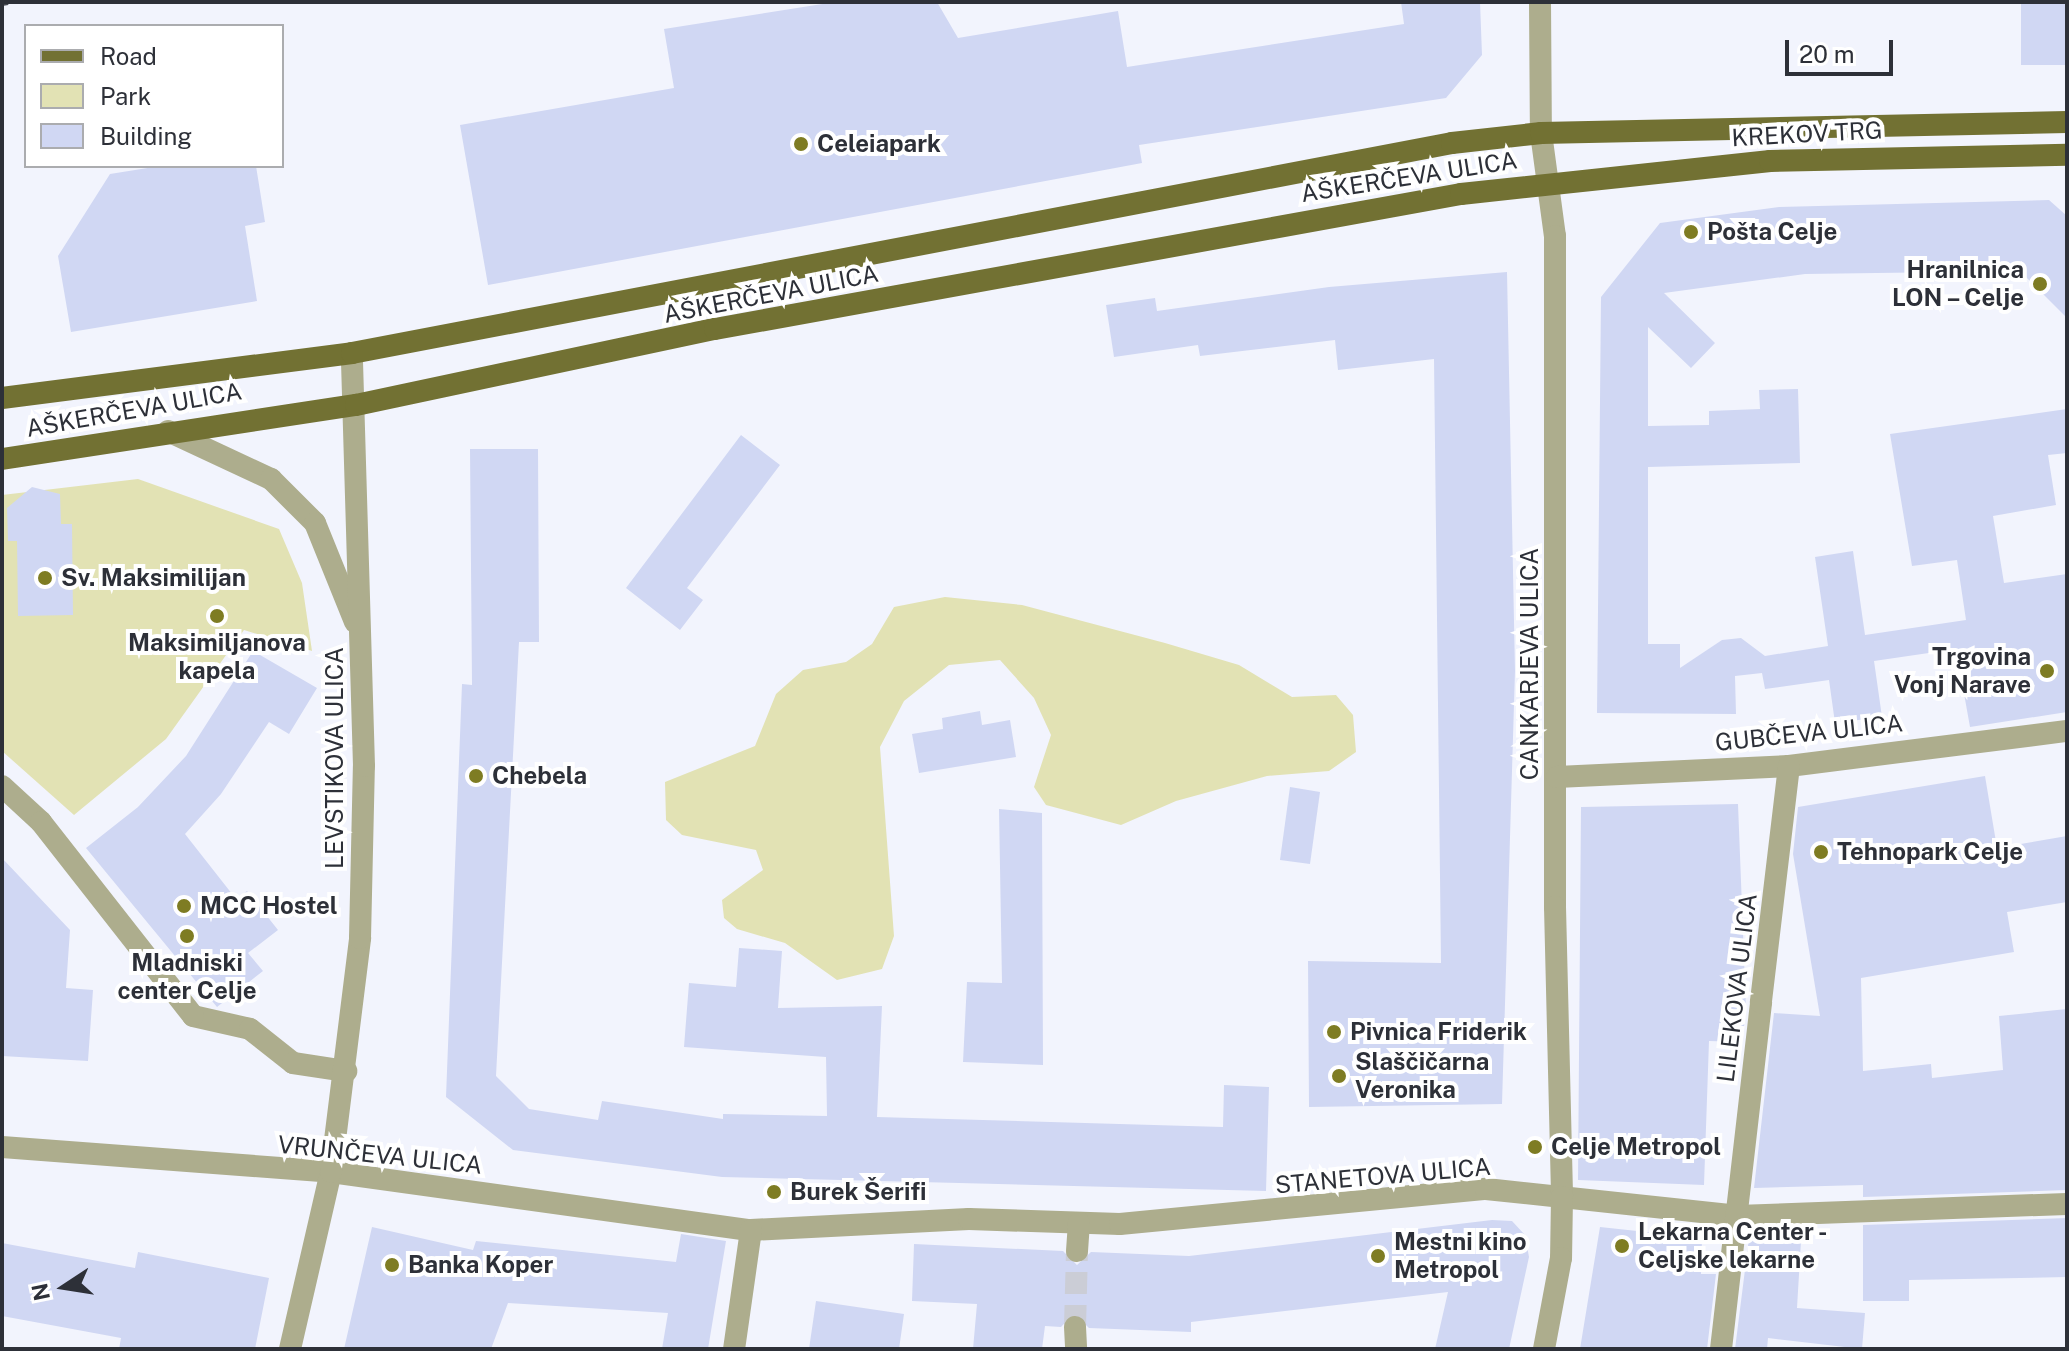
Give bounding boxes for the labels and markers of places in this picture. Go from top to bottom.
place label: Celeiapark [817,130,941,158]
marker: Celeiapark [792,135,810,153]
place label: Pošta Celje [1707,218,1837,246]
marker: Pošta Celje [1682,223,1700,241]
place label: Hranilnica LON – Celje [1889,256,2024,312]
marker: Hranilnica LON – Celje [2031,275,2049,293]
place label: Sv. Maksimilijan [61,564,246,592]
marker: Sv. Maksimilijan [36,569,54,587]
marker: Maksimiljanova kapela [208,607,226,625]
place label: Maksimiljanova kapela [128,629,306,685]
place label: Trgovina Vonj Narave [1894,643,2031,699]
marker: Trgovina Vonj Narave [2038,662,2056,680]
place label: Chebela [492,762,587,790]
marker: Chebela [467,767,485,785]
place label: Tehnopark Celje [1837,838,2023,866]
marker: Tehnopark Celje [1812,843,1830,861]
place label: MCC Hostel [200,892,338,920]
marker: MCC Hostel [175,897,193,915]
marker: Mladniski center Celje [178,927,196,945]
place label: Mladniski center Celje [117,949,257,1005]
place label: Pivnica Friderik [1350,1018,1527,1046]
marker: Pivnica Friderik [1325,1023,1343,1041]
place label: Slaščičarna Veronika [1355,1048,1489,1104]
marker: Slaščičarna Veronika [1330,1067,1348,1085]
place label: Celje Metropol [1551,1133,1721,1161]
marker: Celje Metropol [1526,1138,1544,1156]
place label: Burek Šerifi [790,1178,926,1206]
marker: Burek Šerifi [765,1183,783,1201]
place label: Lekarna Center - Celjske lekarne [1638,1218,1829,1274]
place label: Mestni kino Metropol [1394,1228,1527,1284]
marker: Lekarna Center - Celjske lekarne [1613,1237,1631,1255]
marker: Mestni kino Metropol [1369,1247,1387,1265]
place label: Banka Koper [408,1251,553,1279]
marker: Banka Koper [383,1256,401,1274]

